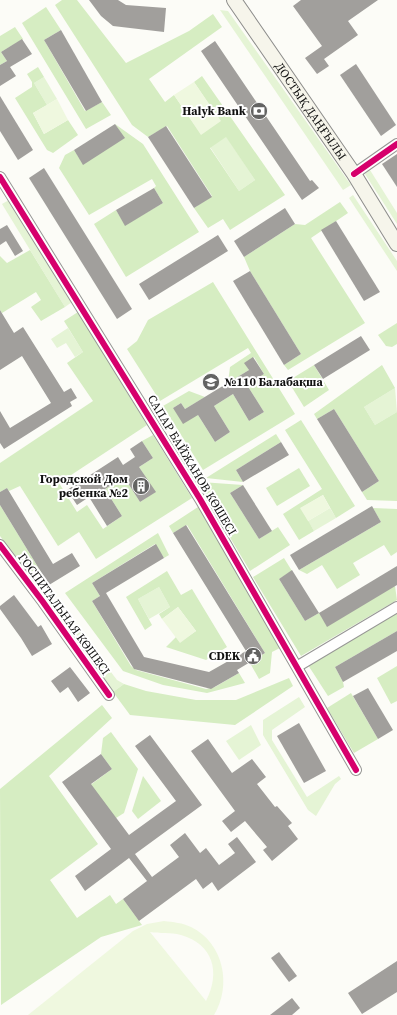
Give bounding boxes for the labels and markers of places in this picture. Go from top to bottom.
bank icon: Halyk Bank [249,101,269,121]
place label: Halyk Bank [182,103,247,119]
school or university icon: №110 Балабақша [201,372,221,392]
place label: №110 Балабақша [224,374,323,390]
place label: Городской Дом ребенка №2 [40,471,128,501]
building icon: Городской Дом ребенка №2 [131,476,151,496]
public building icon: CDEK [243,646,263,666]
place label: CDEK [209,648,241,664]

